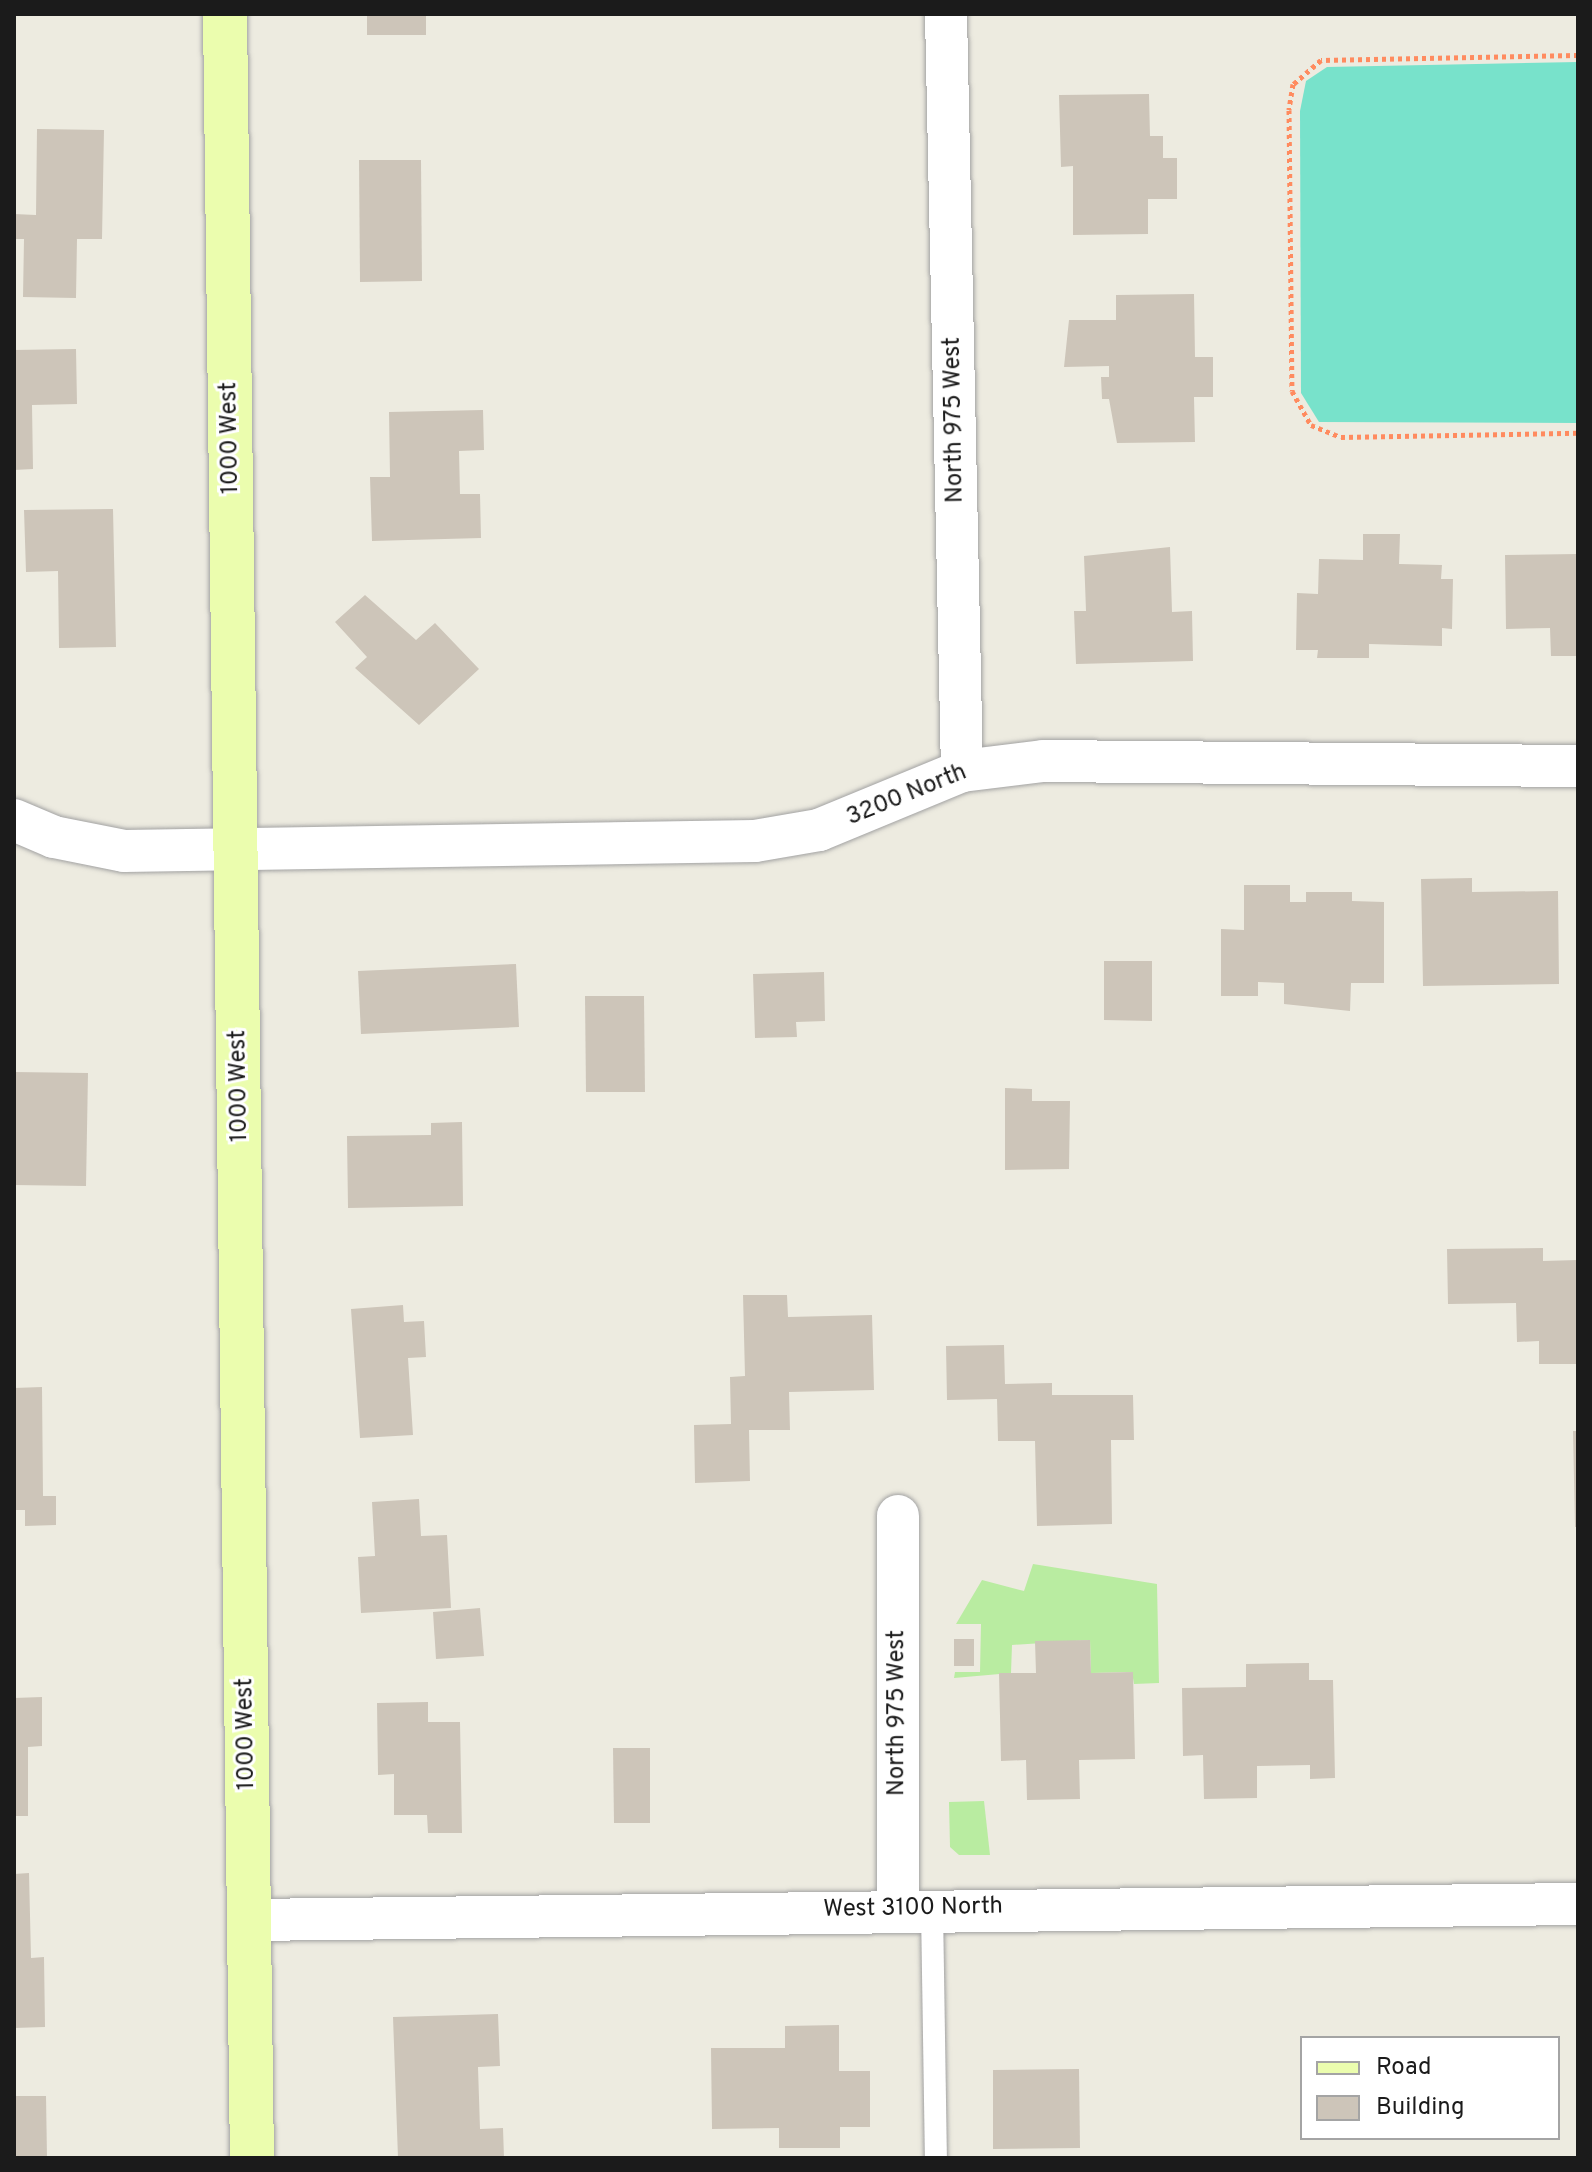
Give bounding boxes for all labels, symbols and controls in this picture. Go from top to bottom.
street label: North 975 West [939,336,971,504]
street label: 1000 West [216,381,246,495]
street label: 3200 North [843,759,971,833]
street label: 1000 West [225,1029,255,1143]
street label: North 975 West [884,1630,912,1796]
street label: 1000 West [232,1677,262,1791]
street label: West 3100 North [823,1893,1003,1925]
legend [1300,2036,1560,2140]
text: Road [1376,2053,1432,2083]
text: Building [1376,2093,1465,2123]

